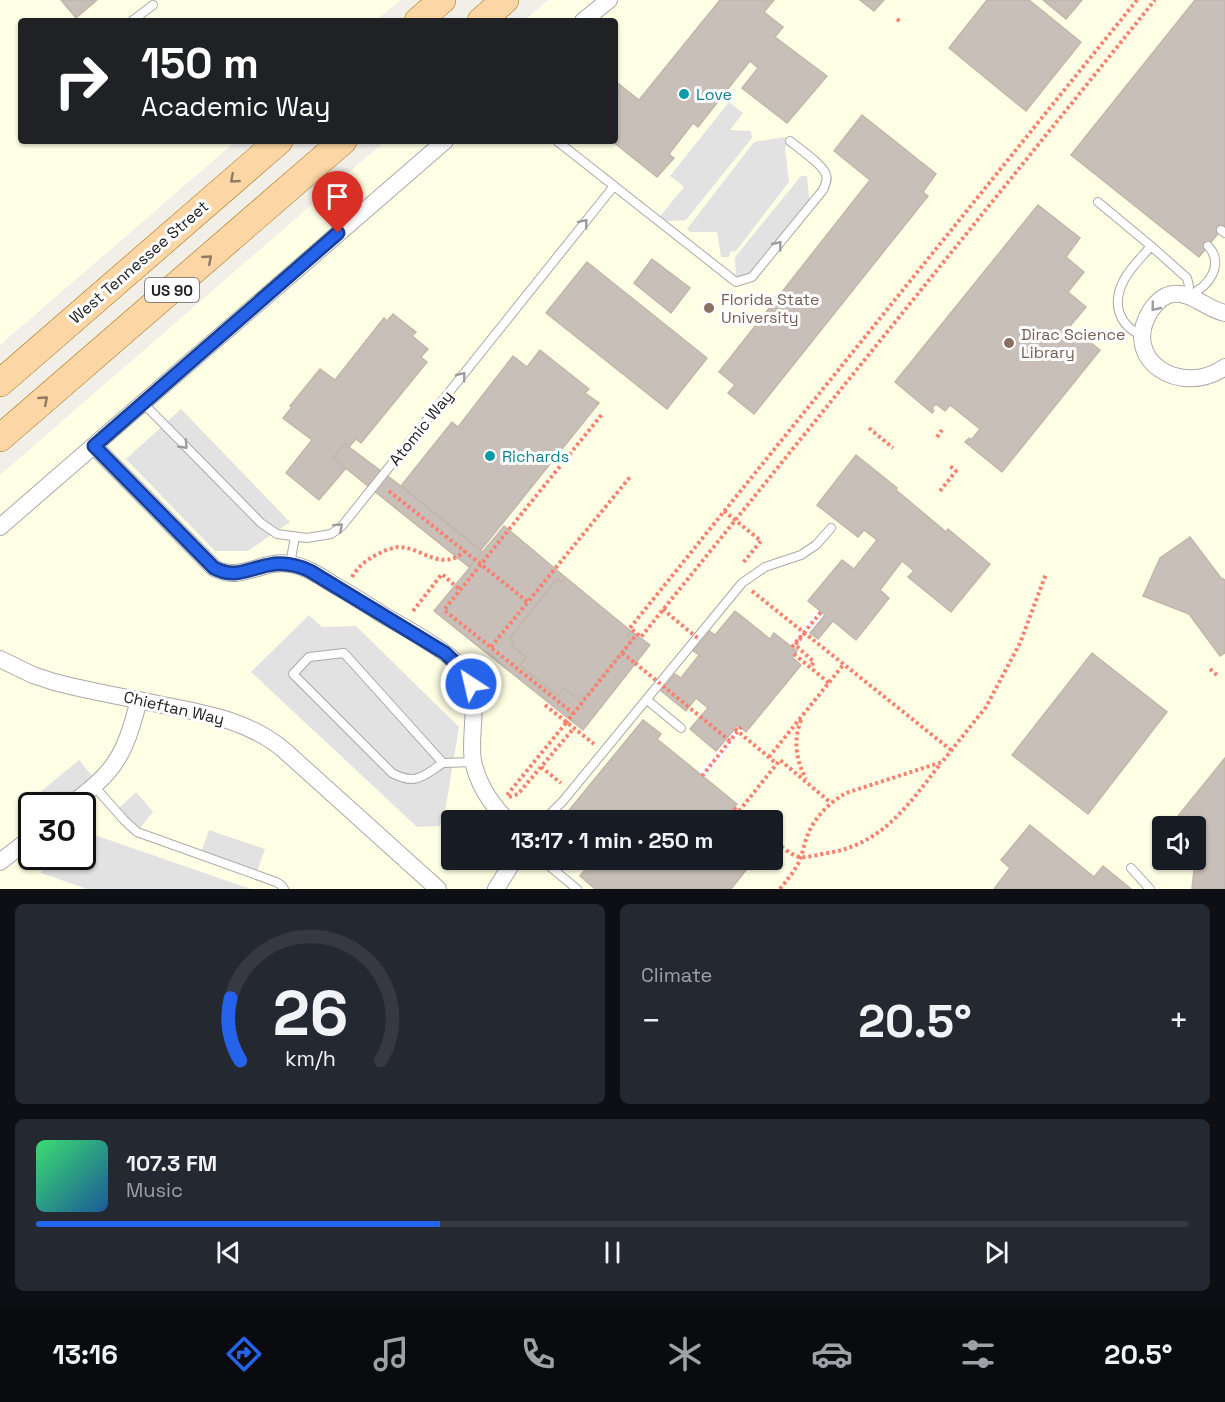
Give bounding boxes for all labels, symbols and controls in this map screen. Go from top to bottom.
text: 150 m [141,37,259,90]
icon: right [42,42,120,120]
place label: Love [696,84,732,105]
marker: Love [677,87,691,101]
text: Academic Way [141,89,330,124]
pin [312,171,363,233]
one-way arrow [231,172,241,183]
icon: arrive [321,180,354,213]
street label: West Tennessee Street [65,196,213,328]
one-way arrow [576,219,587,230]
one-way arrow [771,241,782,252]
one-way arrow [201,255,212,266]
road number: US 90 [145,278,199,302]
place label: Florida State University [721,289,819,328]
one-way arrow [1151,300,1162,311]
marker: Florida State University [702,301,716,315]
place label: Dirac Science Library [1021,324,1126,363]
marker: Dirac Science Library [1002,336,1016,350]
one-way arrow [455,372,466,383]
street label: Atomic Way [384,386,458,470]
one-way arrow [37,396,48,407]
one-way arrow [177,438,188,448]
place label: Richards [502,446,569,467]
marker: Richards [483,449,497,463]
one-way arrow [332,523,343,534]
position arrow [439,652,503,716]
street label: Chieftan Way [122,686,226,730]
speed limit sign: 30 [18,792,96,870]
map controls [1152,816,1206,870]
button: sound [1152,816,1206,870]
text: 13:17 · 1 min · 250 m [511,826,713,854]
text: Climate [641,962,712,988]
text: 26 [272,974,348,1053]
text: 20.5° [858,993,972,1050]
text: − [641,1000,661,1042]
text: + [1169,1000,1189,1042]
text: km/h [284,1045,336,1072]
text: 107.3 FM [126,1149,217,1177]
text: Music [126,1177,183,1203]
icon: previous [212,1236,245,1269]
icon: pause [596,1236,629,1269]
icon: next [980,1236,1013,1269]
icon: directions [223,1333,265,1375]
icon: music [370,1333,412,1375]
icon: phone [517,1333,559,1375]
icon: climate [664,1333,706,1375]
icon: car [811,1333,853,1375]
icon: filters [957,1333,999,1375]
text: 13:16 [52,1337,118,1372]
text: 20.5° [1104,1337,1172,1372]

